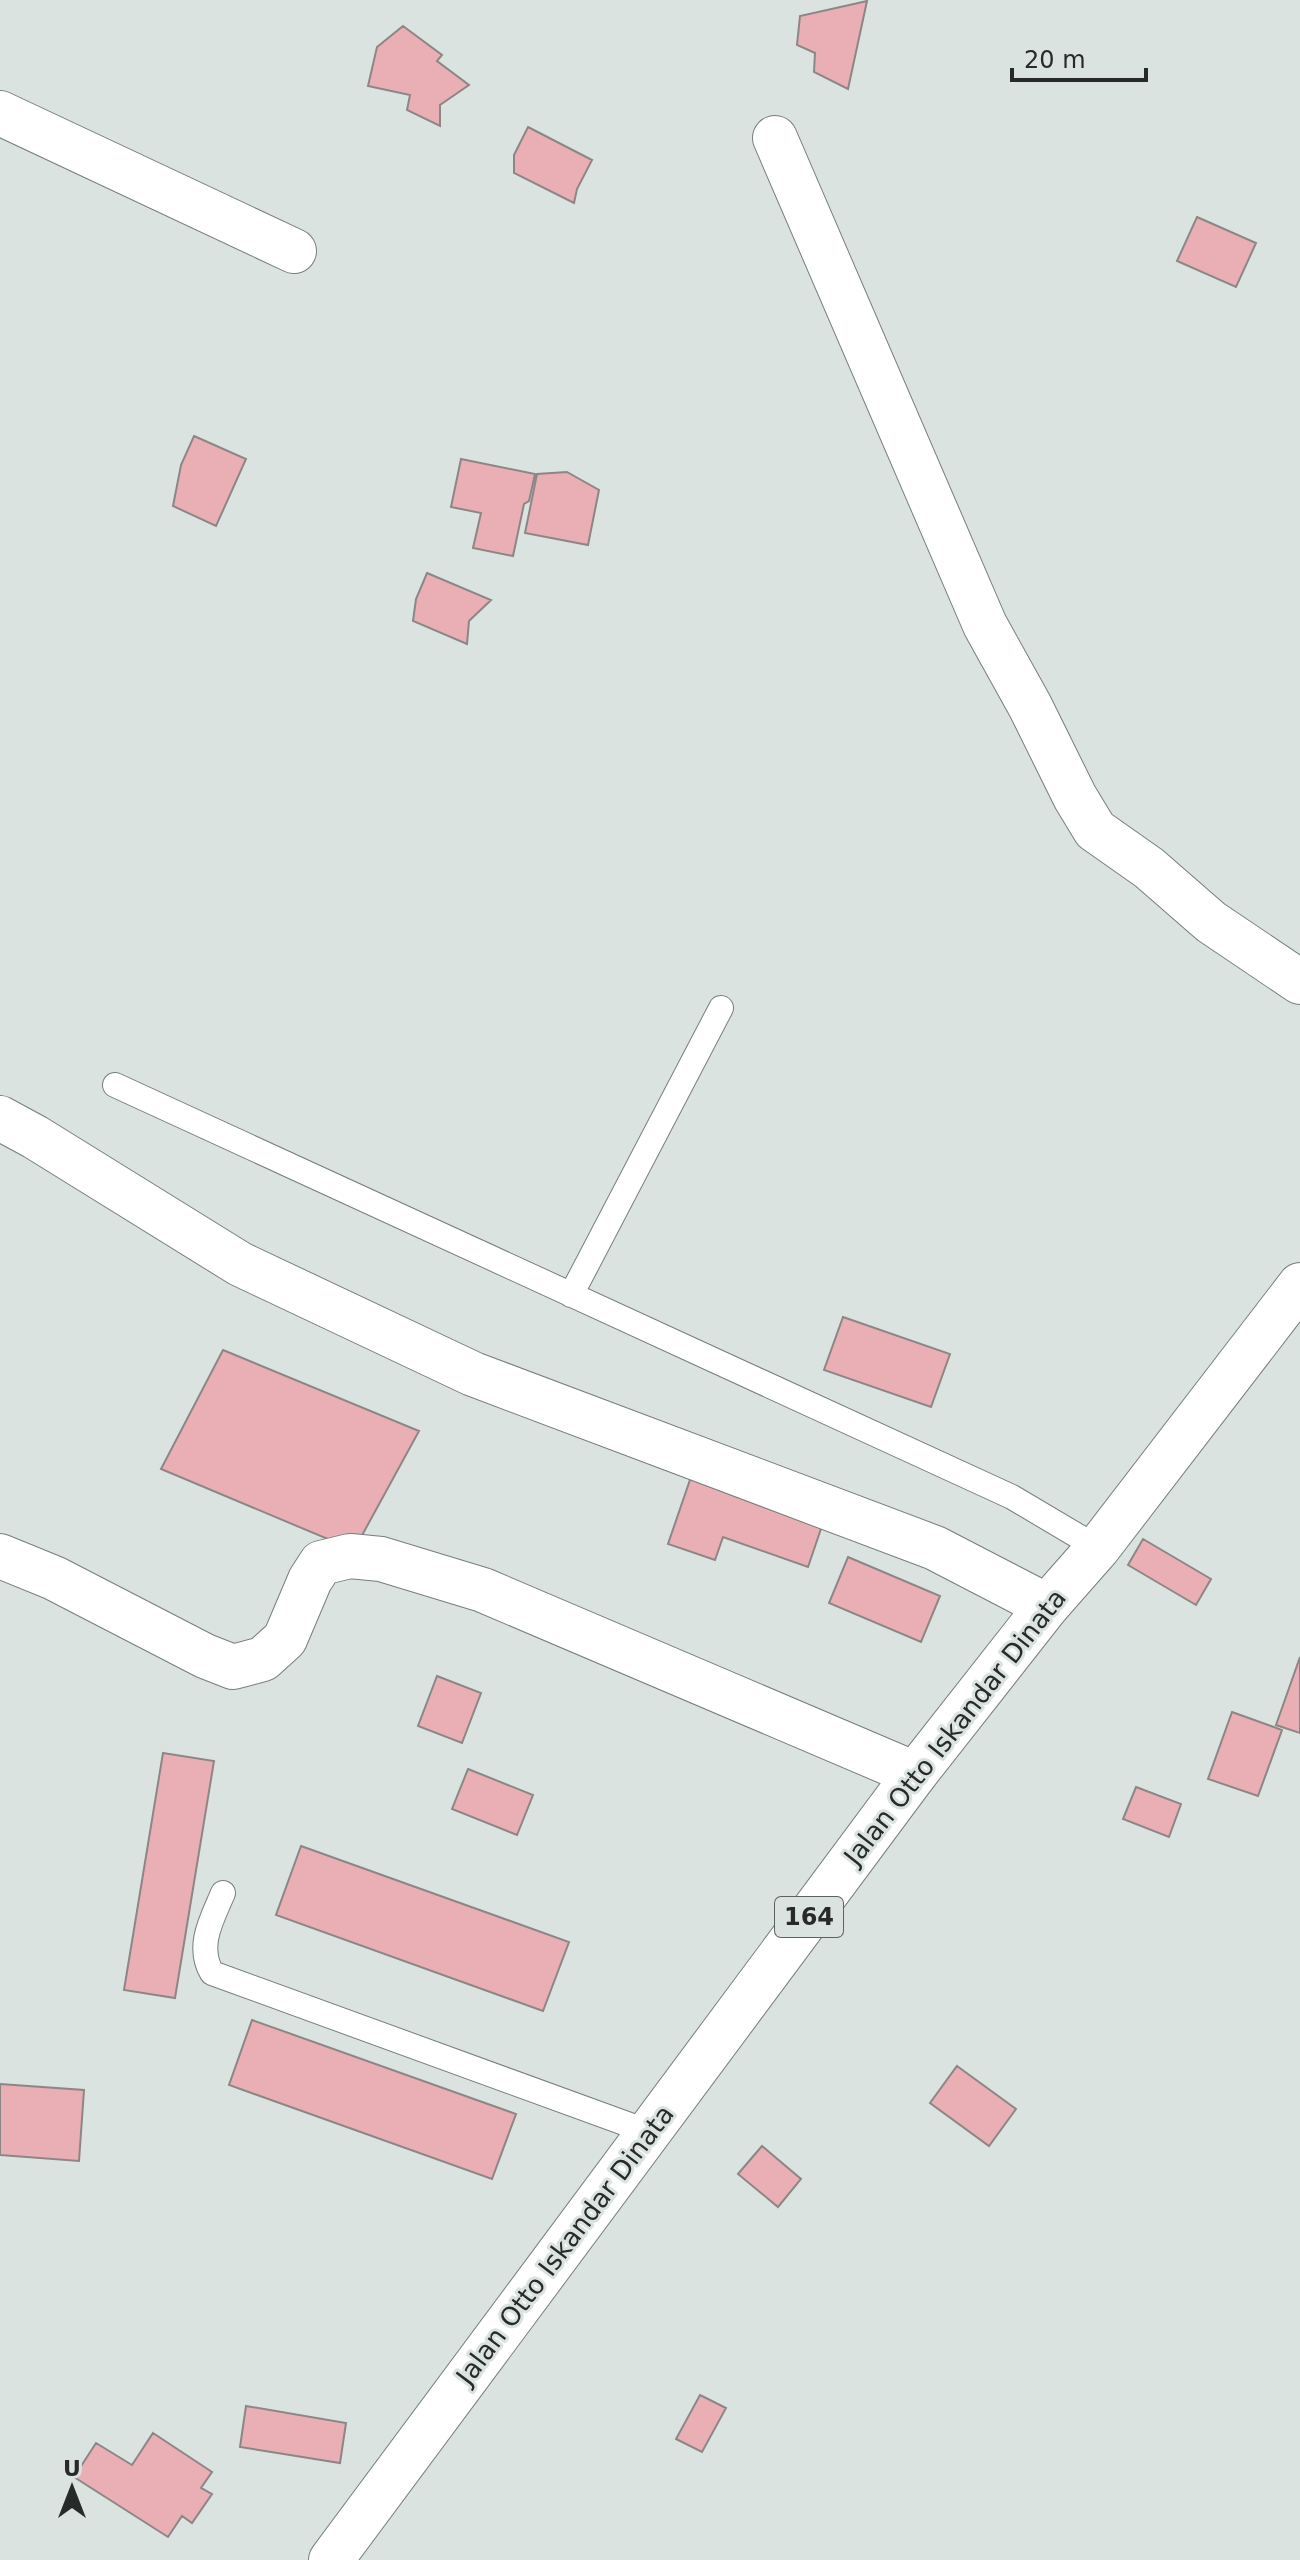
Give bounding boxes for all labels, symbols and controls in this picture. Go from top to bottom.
scale bar [1012,32,1146,82]
text: 20 m [1024,46,1086,74]
street label: Jalan Otto Iskandar Dinata [837,1583,1072,1873]
road number: 164 [775,1897,843,1937]
street label: Jalan Otto Iskandar Dinata [449,2099,680,2392]
north arrow [32,2448,112,2528]
text: U [63,2456,81,2481]

